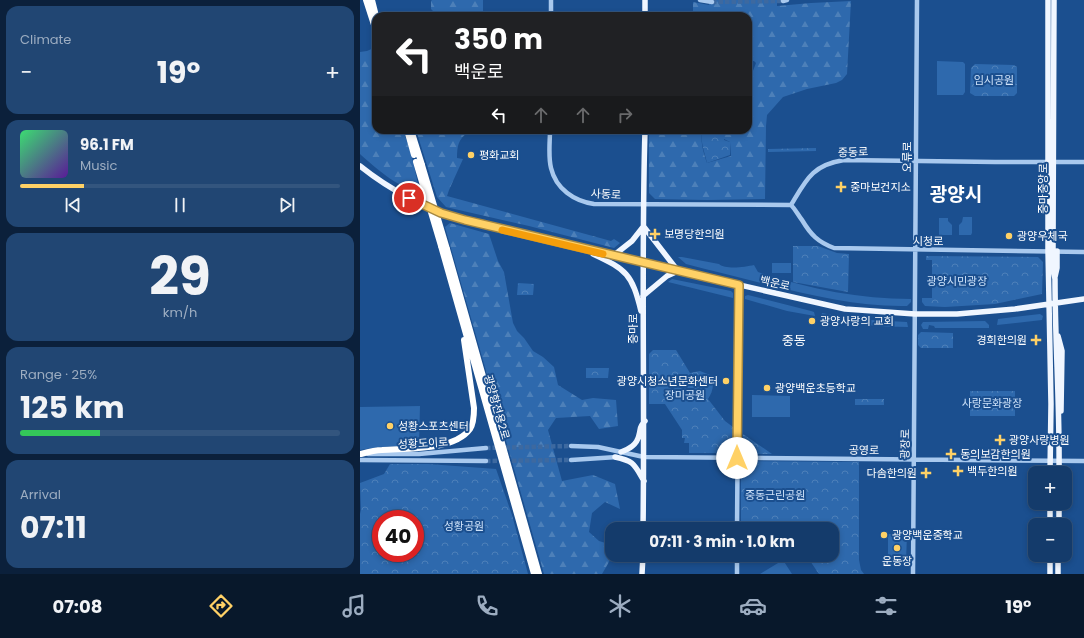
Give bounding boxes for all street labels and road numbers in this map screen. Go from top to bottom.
street label: 오류로 [899,142,915,172]
street label: 중동로 [838,143,868,161]
street label: 중마중앙로 [1035,164,1051,214]
street label: 사동로 [590,185,622,203]
street label: 시청로 [913,233,943,249]
street label: 백운로 [758,272,792,294]
street label: 중마로 [625,314,641,344]
street label: 광양항전용2로 [480,373,514,441]
street label: 광장로 [897,429,913,459]
street label: 성황도이로 [397,434,449,452]
street label: 공영로 [849,442,879,458]

